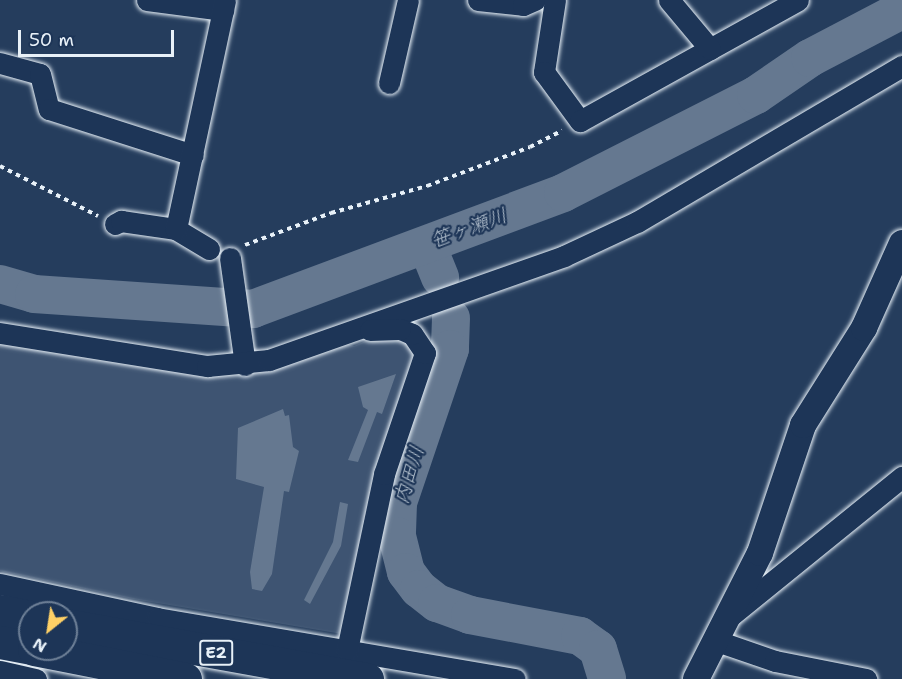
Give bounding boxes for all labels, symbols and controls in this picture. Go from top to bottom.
scale bar [21,18,177,56]
text: 50 m [29,28,74,52]
water label: 笹ヶ瀬川 [427,203,511,253]
water label: 内田川 [389,443,429,507]
north arrow [18,601,78,661]
text: N [29,633,50,658]
road number: E2 [198,640,234,666]

